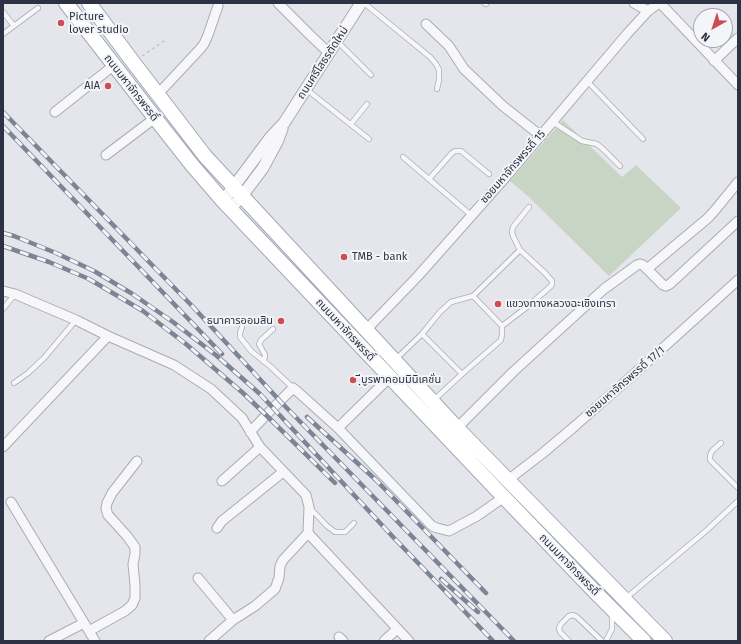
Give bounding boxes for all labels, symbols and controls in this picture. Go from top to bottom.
north arrow [693,8,733,48]
place label: Picture lover studio [69,10,129,36]
marker: Picture lover studio [56,18,66,28]
street label: ถนนศรีโสธรตัดใหม่ [295,24,351,102]
text: N [699,30,713,44]
street label: ถนนมหาจักรพรรดิ์ [101,52,161,124]
place label: AIA [84,79,100,93]
marker: AIA [103,81,113,91]
street label: ซอยมหาจักรพรรดิ์ 15 [478,128,548,206]
place label: TMB - bank [352,250,407,264]
marker: TMB - bank [339,252,349,262]
street label: ถนนมหาจักรพรรดิ์ [313,296,377,364]
place label: แขวงทางหลวงฉะเชิงเทรา [506,297,616,311]
marker: แขวงทางหลวงฉะเชิงเทรา [493,299,503,309]
place label: ธนาคารออมสิน [207,314,273,328]
marker: ธนาคารออมสิน [276,316,286,326]
street label: ซอยมหาจักรพรรดิ์ 17/1 [582,344,668,420]
place label: ฺีบูรพาคอมมินิเคชั่น [361,373,441,387]
marker: ฺีบูรพาคอมมินิเคชั่น [348,375,358,385]
street label: ถนนมหาจักรพรรดิ์ [536,531,602,599]

